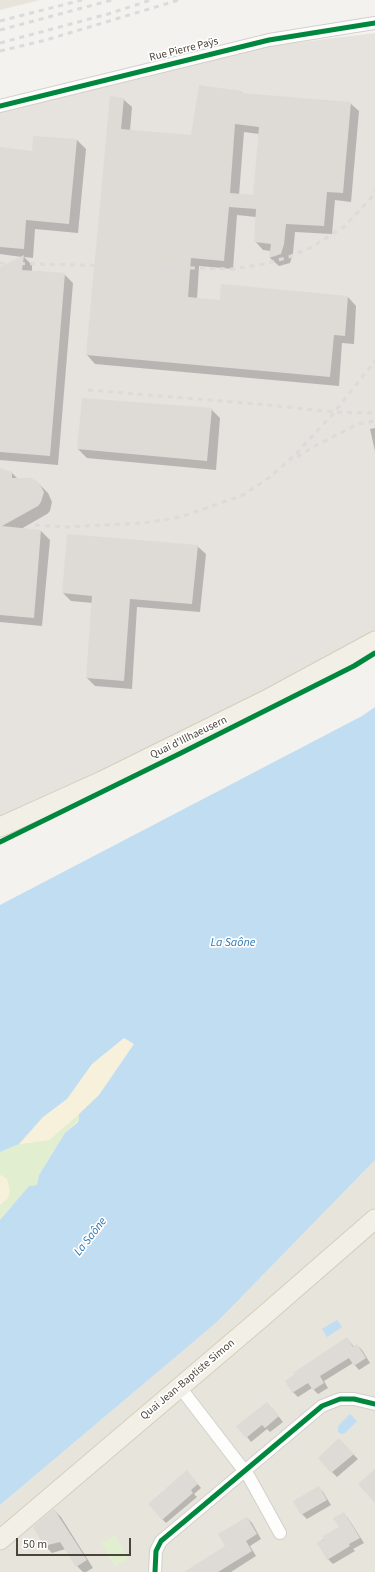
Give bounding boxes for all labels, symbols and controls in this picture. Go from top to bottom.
street label: Rue Pierre Paÿs [148,35,220,65]
street label: Quai d'Illhaeusern [148,714,230,762]
water label: La Saône [211,936,255,950]
water label: La Saône [71,1215,111,1259]
street label: Quai Jean-Baptiste Simon [138,1337,238,1423]
scale bar [18,1530,133,1556]
text: 50 m [23,1536,47,1553]

